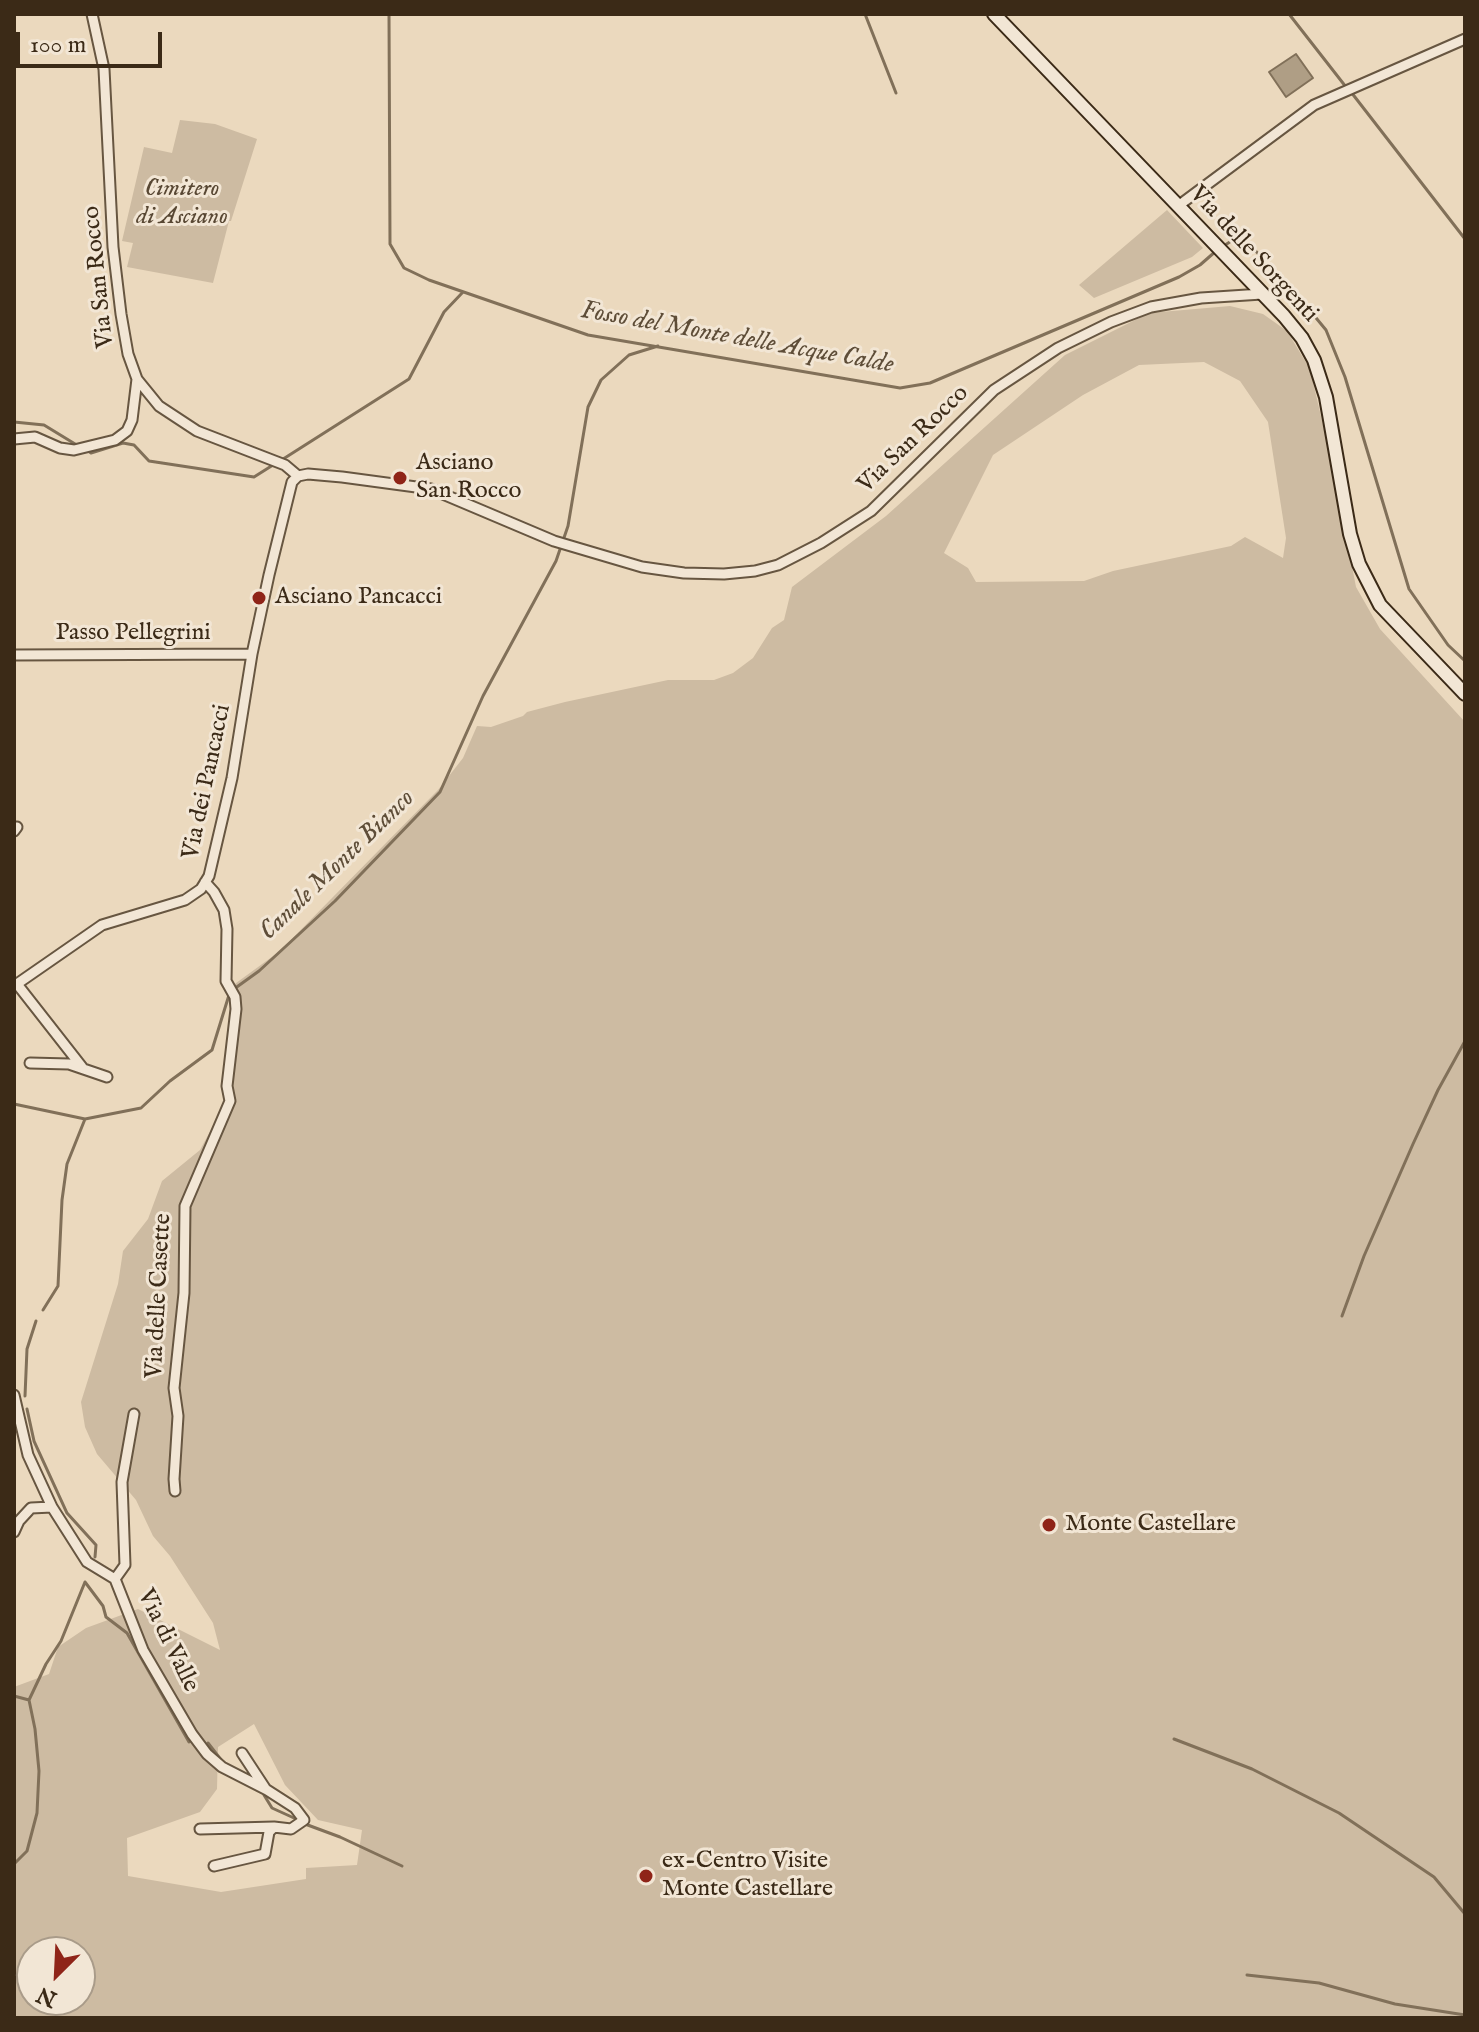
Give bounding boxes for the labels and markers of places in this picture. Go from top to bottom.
place label: Asciano San Rocco [416,450,521,506]
marker: Asciano San Rocco [391,469,409,487]
place label: Asciano Pancacci [275,584,442,612]
marker: Asciano Pancacci [250,589,268,607]
place label: Monte Castellare [1065,1511,1236,1539]
marker: Monte Castellare [1040,1516,1058,1534]
place label: ex-Centro Visite Monte Castellare [662,1848,833,1904]
marker: ex-Centro Visite Monte Castellare [637,1867,655,1885]

